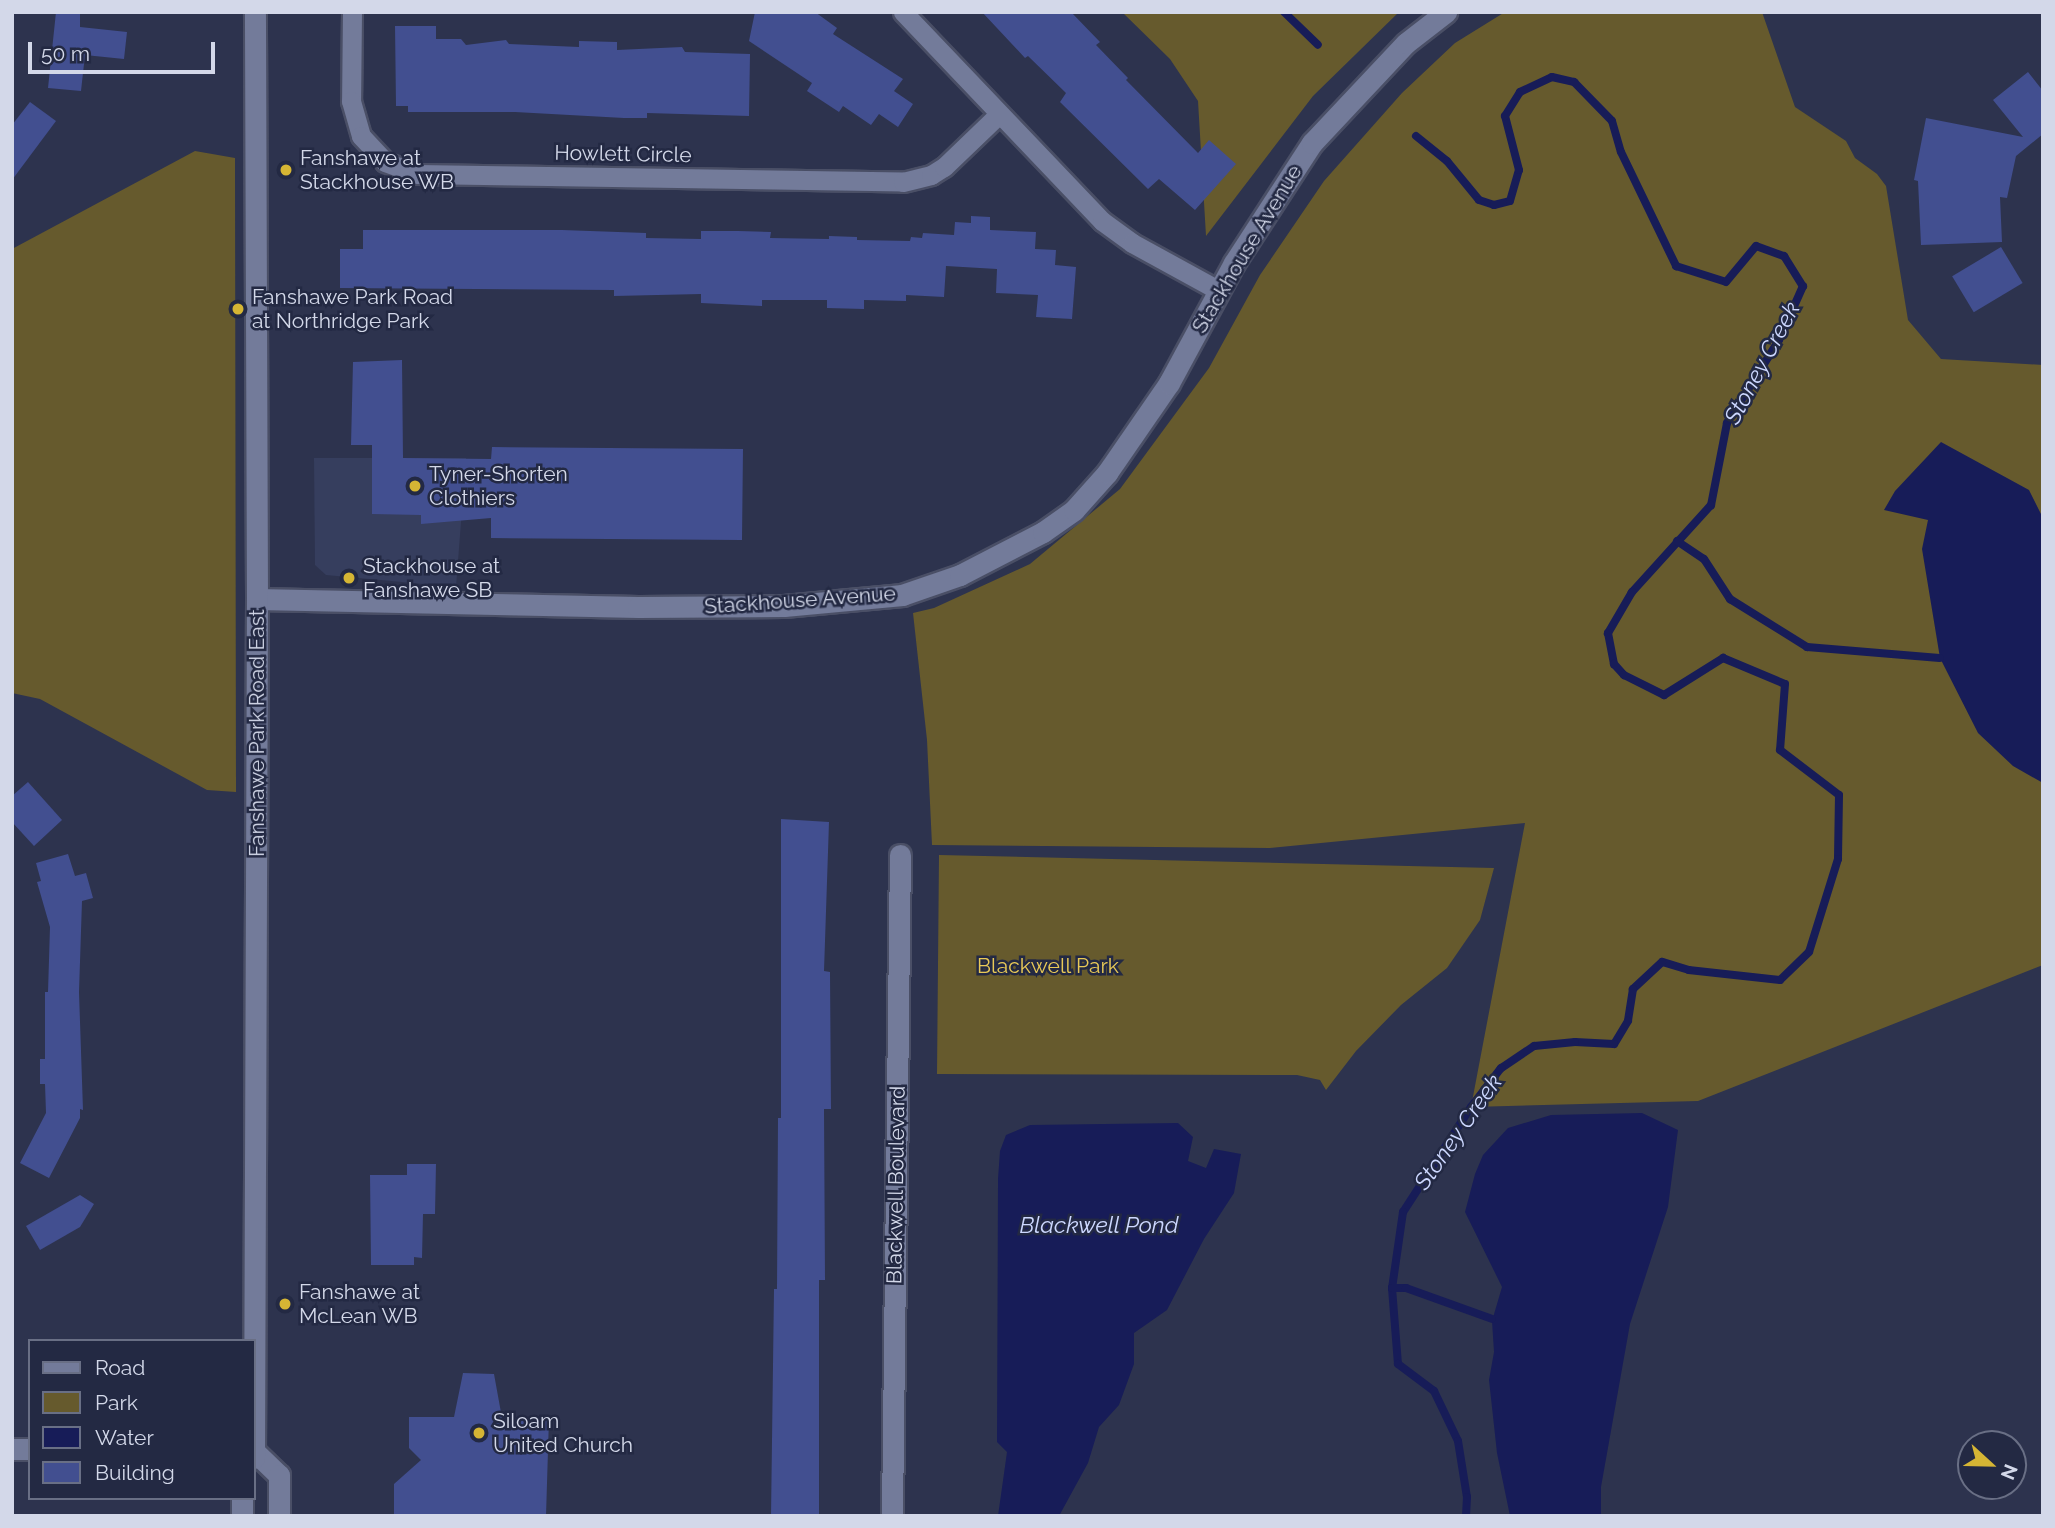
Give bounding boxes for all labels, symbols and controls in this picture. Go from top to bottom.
scale bar [32,28,219,72]
text: 50 m [41,41,90,66]
street label: Howlett Circle [554,140,692,168]
place label: Fanshawe at Stackhouse WB [300,145,455,195]
street label: Stackhouse Avenue [1187,160,1307,338]
marker: Fanshawe at Stackhouse WB [278,162,294,178]
place label: Fanshawe Park Road at Northridge Park [252,284,453,334]
water label: Stoney Creek [1718,297,1806,429]
marker: Fanshawe Park Road at Northridge Park [230,301,246,317]
place label: Tyner-Shorten Clothiers [429,461,568,511]
marker: Tyner-Shorten Clothiers [407,478,423,494]
place label: Stackhouse at Fanshawe SB [363,553,500,603]
marker: Stackhouse at Fanshawe SB [341,570,357,586]
street label: Stackhouse Avenue [703,581,897,619]
street label: Fanshawe Park Road East [244,609,270,857]
park label: Blackwell Park [977,953,1119,979]
water label: Stoney Creek [1408,1069,1508,1195]
street label: Blackwell Boulevard [882,1085,910,1285]
water label: Blackwell Pond [1019,1211,1179,1239]
place label: Fanshawe at McLean WB [299,1279,420,1329]
marker: Fanshawe at McLean WB [277,1296,293,1312]
legend [28,1339,256,1500]
text: Road [95,1355,145,1380]
text: Park [95,1390,138,1415]
place label: Siloam United Church [493,1408,633,1458]
text: Water [95,1425,154,1450]
marker: Siloam United Church [471,1425,487,1441]
north arrow [1957,1430,2027,1500]
text: Building [95,1460,175,1485]
text: N [1997,1461,2023,1483]

